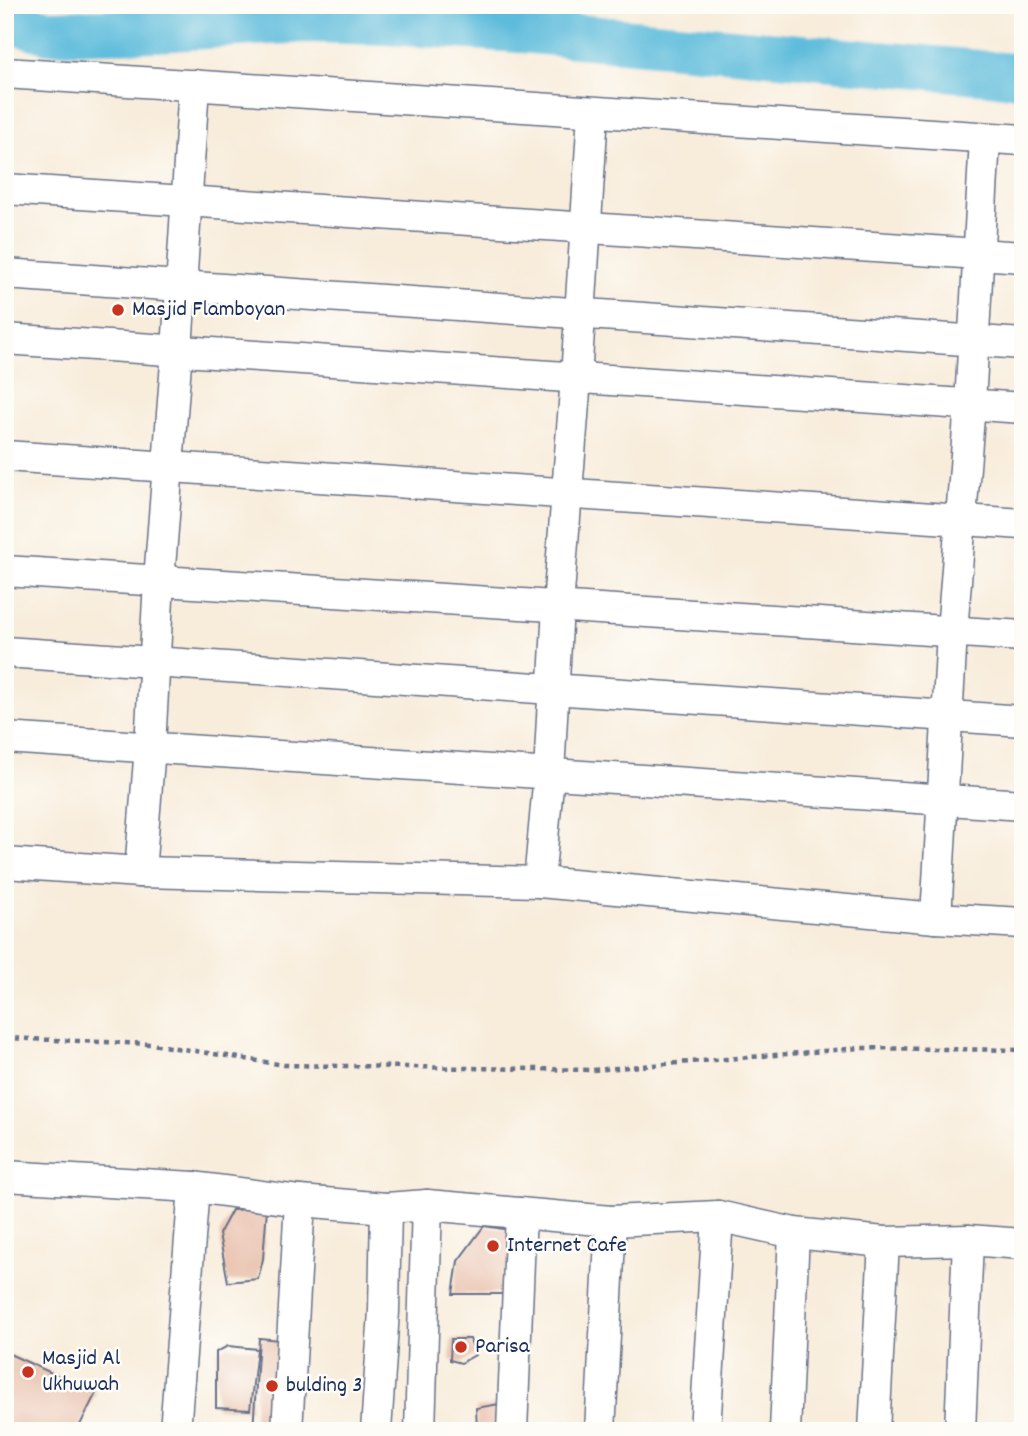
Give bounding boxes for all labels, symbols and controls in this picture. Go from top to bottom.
place label: Masjid Flamboyan [132,294,285,327]
marker: Masjid Flamboyan [110,302,126,318]
place label: Internet Cafe [507,1230,627,1263]
marker: Internet Cafe [485,1238,501,1254]
place label: Parisa [475,1331,531,1364]
marker: Parisa [453,1339,469,1355]
place label: Masjid Al Ukhuwah [42,1343,121,1402]
marker: Masjid Al Ukhuwah [20,1364,36,1380]
place label: bulding 3 [286,1370,363,1403]
marker: bulding 3 [264,1378,280,1394]

